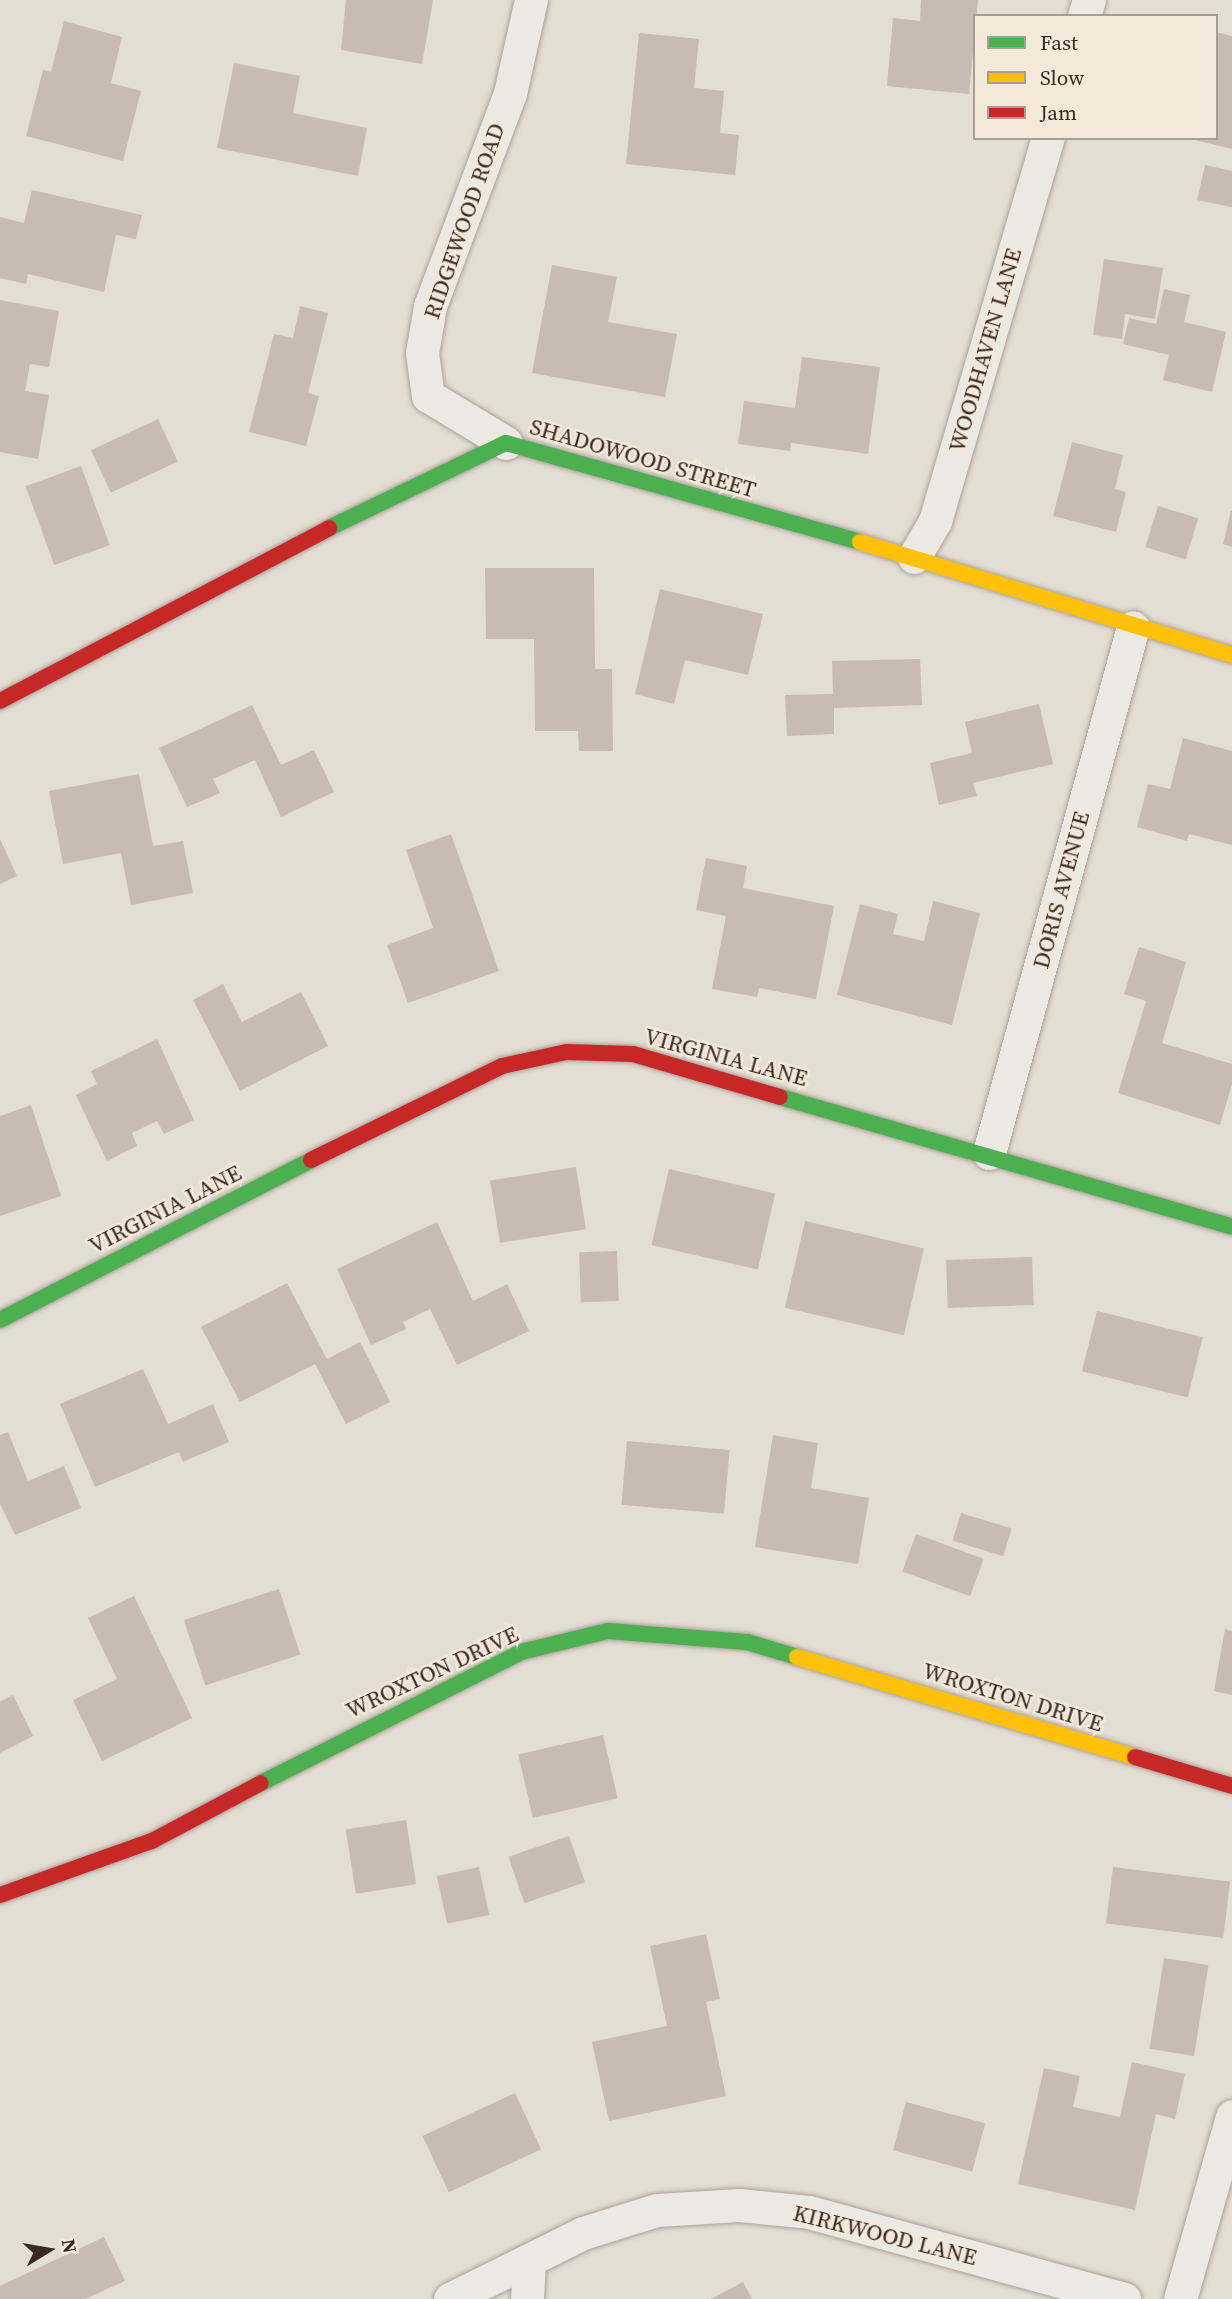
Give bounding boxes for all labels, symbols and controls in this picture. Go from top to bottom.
legend [973,14,1218,140]
text: Fast [1040,28,1078,57]
text: Slow [1040,63,1084,92]
text: Jam [1040,98,1077,127]
street label: RIDGEWOOD ROAD [418,119,510,323]
street label: WOODHAVEN LANE [943,245,1027,455]
street label: SHADOWOOD STREET [527,412,759,504]
street label: DORIS AVENUE [1027,808,1095,972]
street label: VIRGINIA LANE [641,1022,811,1092]
street label: VIRGINIA LANE [84,1159,246,1259]
street label: WROXTON DRIVE [341,1620,523,1724]
street label: WROXTON DRIVE [919,1656,1107,1738]
street label: KIRKWOOD LANE [790,2199,980,2271]
north arrow [14,2215,84,2285]
text: N [56,2237,84,2255]

